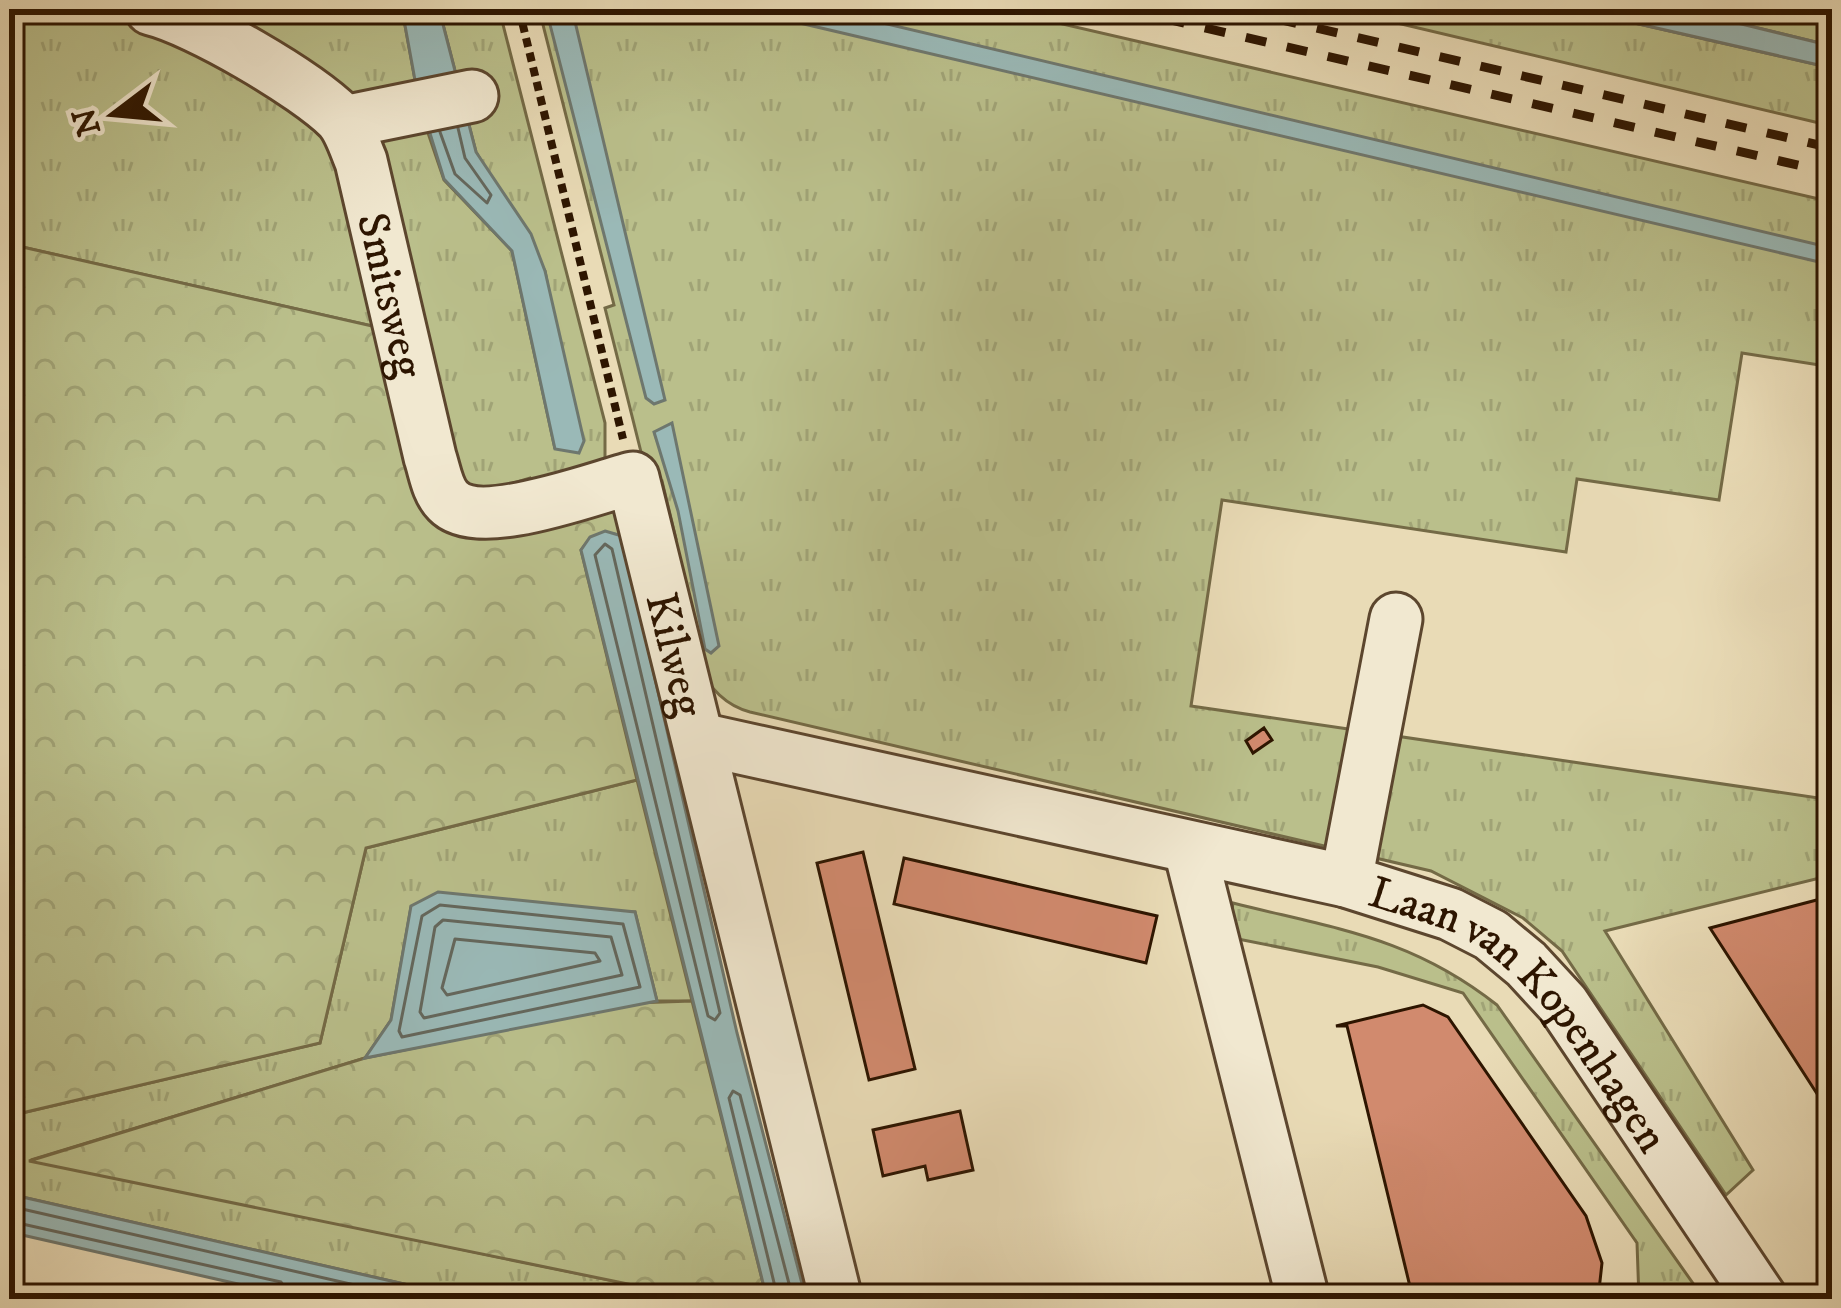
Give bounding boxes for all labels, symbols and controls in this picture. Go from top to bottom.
north arrow [54,54,174,174]
text: N [64,103,111,140]
street label: Smitsweg [343,208,436,384]
street label: Kilweg [631,587,716,723]
street label: Laan van Kopenhagen [1362,865,1679,1164]

